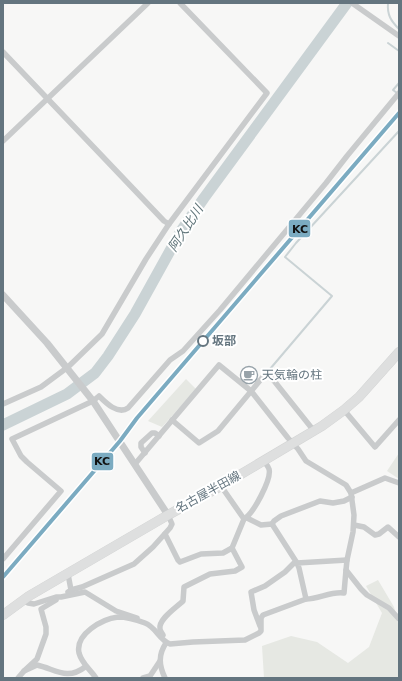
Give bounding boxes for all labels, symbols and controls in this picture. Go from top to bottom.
water label: 阿久比川 [165,201,207,254]
line badge: KC [288,219,311,238]
text: KC [292,223,308,236]
place label: 坂部 [212,334,236,348]
marker: 坂部 [197,335,209,347]
cafe icon: 天気輪の柱 [239,365,259,385]
place label: 天気輪の柱 [262,368,322,382]
line badge: KC [91,452,114,471]
text: KC [94,455,110,468]
street label: 名古屋半田線 [173,468,243,516]

